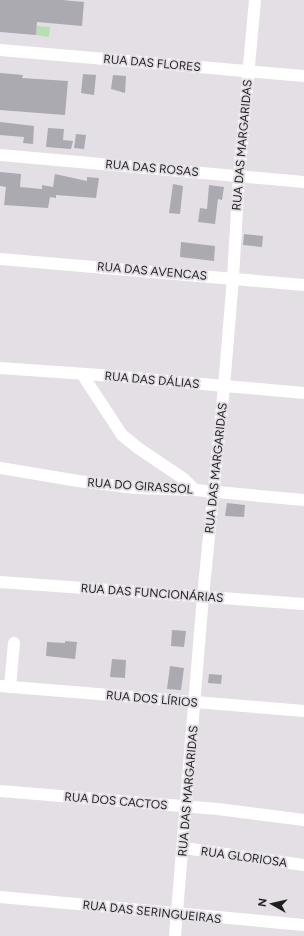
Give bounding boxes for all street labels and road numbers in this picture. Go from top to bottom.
street label: RUA DAS FLORES [103,52,201,74]
street label: RUA DAS MARGARIDAS [229,79,255,211]
street label: RUA DAS ROSAS [105,157,199,179]
street label: RUA DAS AVENCAS [96,259,208,283]
street label: RUA DAS DÁLIAS [104,369,200,391]
street label: RUA DAS MARGARIDAS [202,402,230,534]
street label: RUA DO GIRASSOL [87,475,194,497]
street label: RUA DAS FUNCIONÁRIAS [80,581,224,605]
street label: RUA DOS LÍRIOS [106,688,198,710]
street label: RUA DAS MARGARIDAS [175,725,201,857]
street label: RUA DOS CACTOS [64,790,168,812]
street label: RUA GLORIOSA [200,844,288,870]
street label: RUA DAS SERINGUEIRAS [82,898,222,926]

